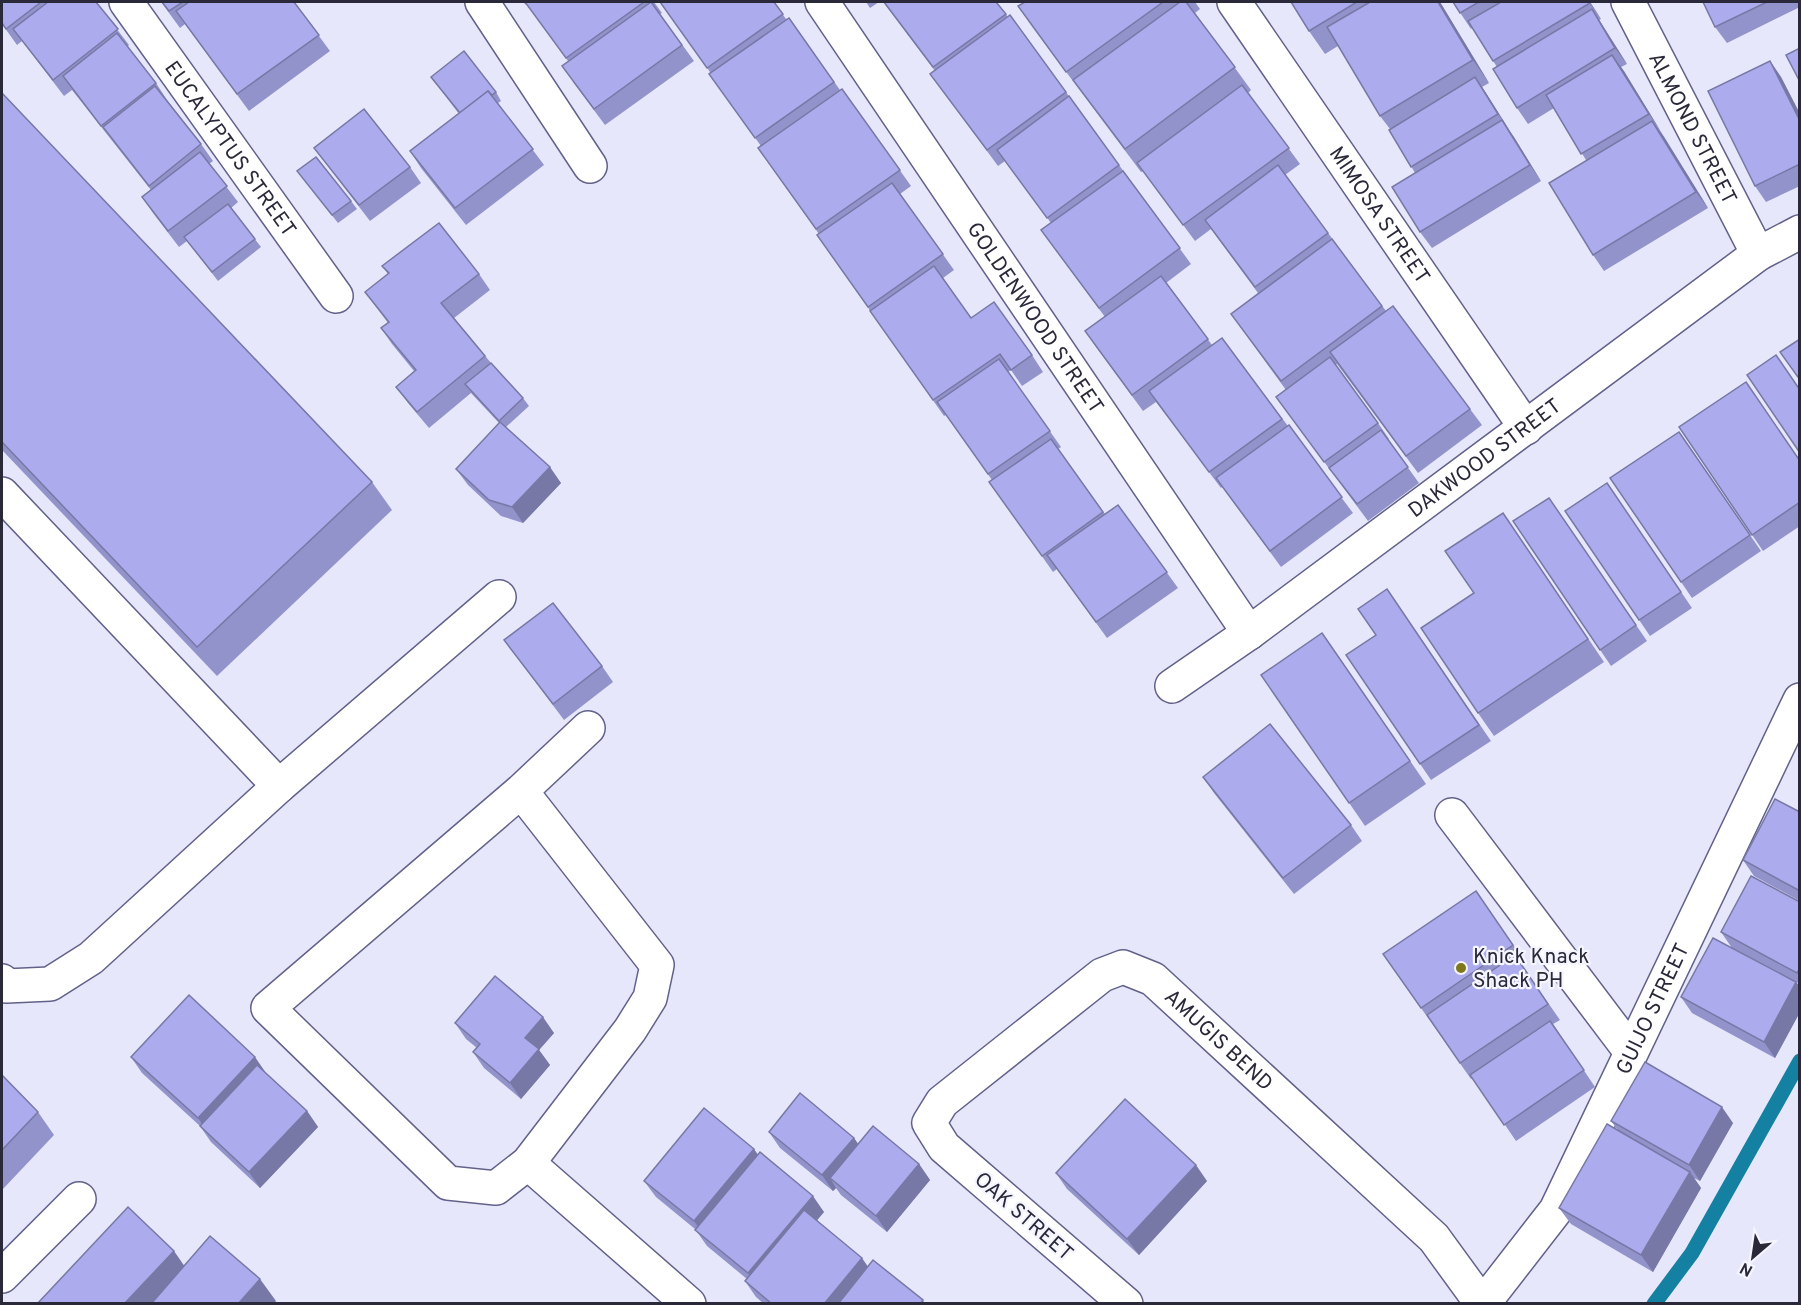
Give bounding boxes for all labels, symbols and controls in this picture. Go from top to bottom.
street label: ALMOND STREET [1641,48,1742,209]
street label: EUCALYPTUS STREET [157,56,301,243]
street label: MIMOSA STREET [1322,142,1435,290]
street label: GOLDENWOOD STREET [960,217,1109,419]
street label: DAKWOOD STREET [1403,393,1567,525]
street label: GUIJO STREET [1611,940,1696,1079]
place label: Knick Knack Shack PH [1473,944,1589,995]
marker: Knick Knack Shack PH [1454,961,1468,975]
street label: AMUGIS BEND [1158,984,1278,1098]
street label: OAK STREET [968,1167,1078,1268]
north arrow [1723,1227,1783,1287]
text: N [1737,1257,1757,1280]

